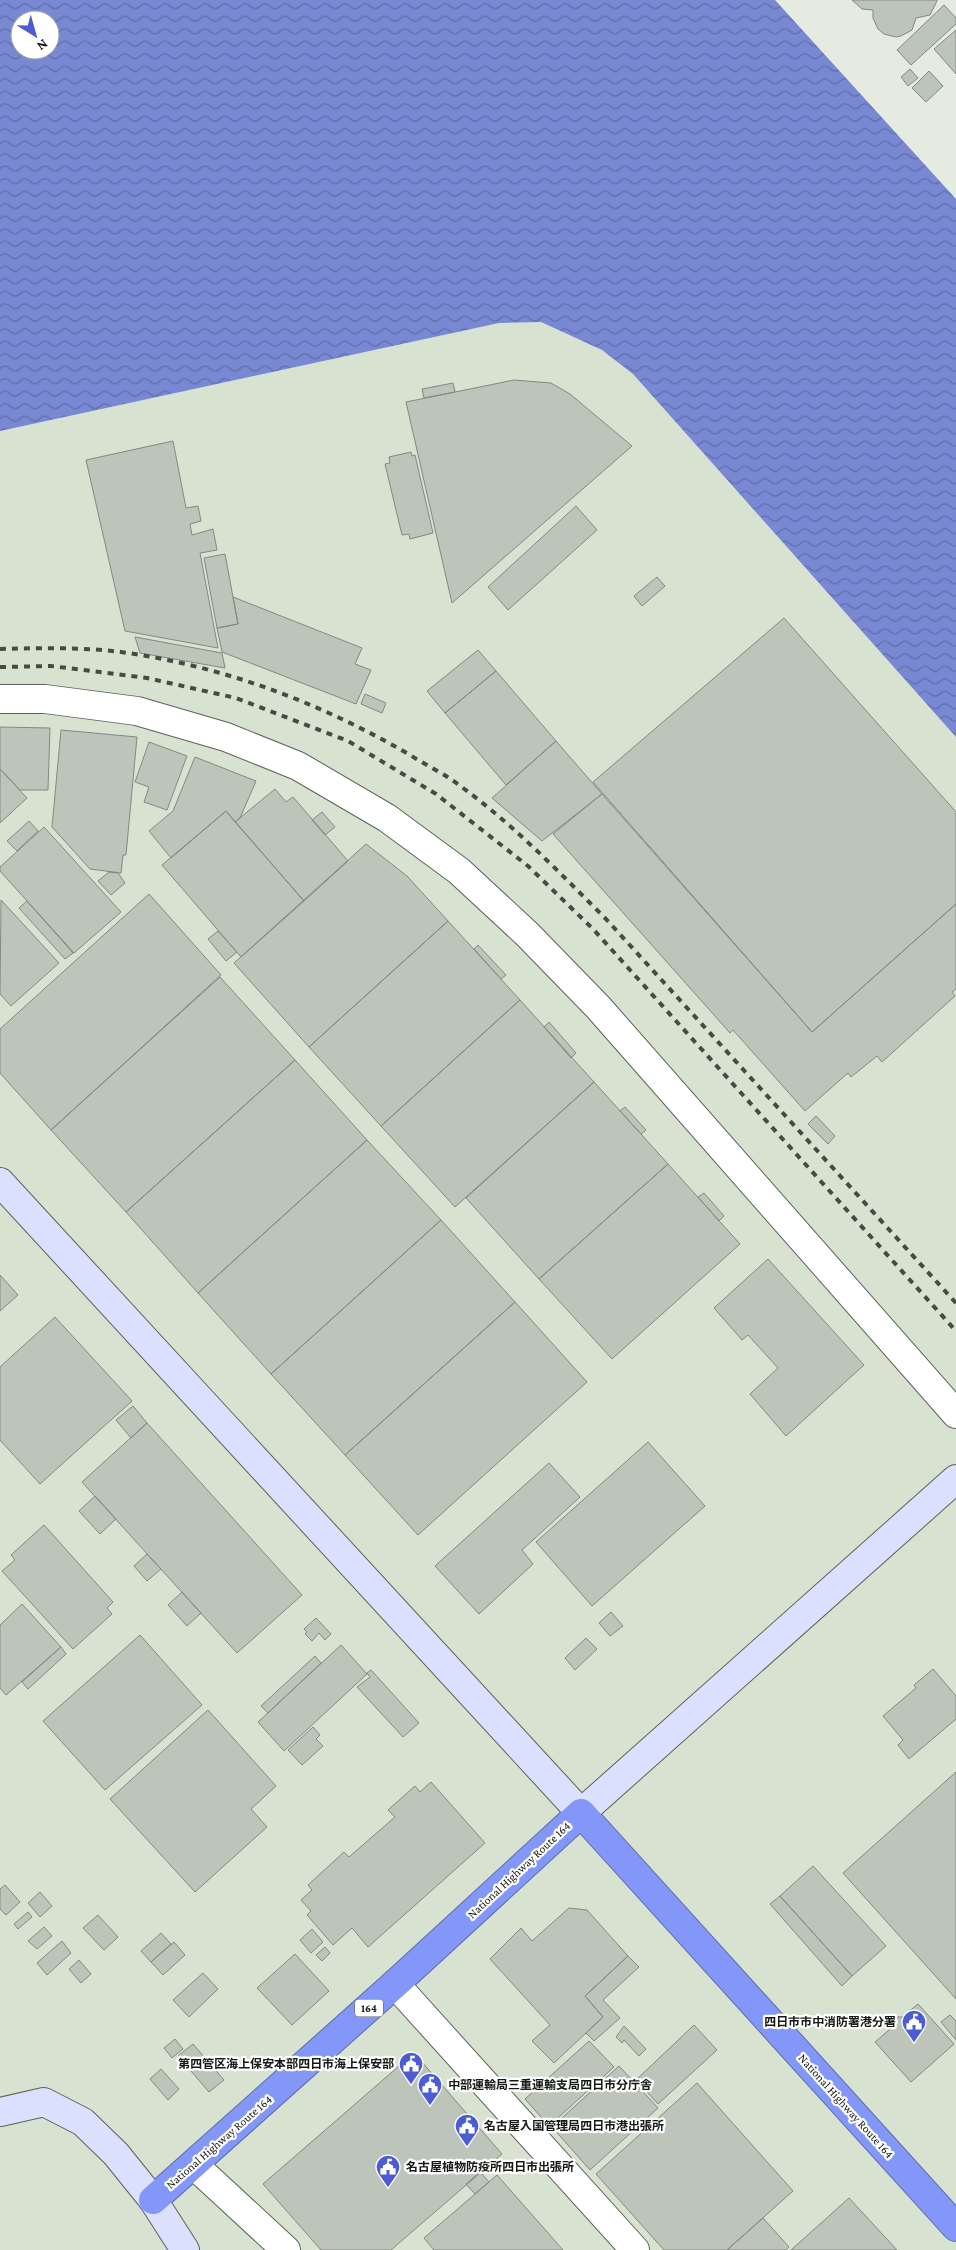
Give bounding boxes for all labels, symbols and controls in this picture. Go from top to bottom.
north arrow [10,10,60,60]
text: N [34,36,51,55]
street label: National Highway Route 164 [465,1819,573,1921]
road number: 164 [355,2000,383,2016]
public building icon: 四日市市中消防署港分署 [901,2009,927,2043]
place label: 四日市市中消防署港分署 [764,2015,896,2029]
public building icon: 第四管区海上保安本部四日市海上保安部 [398,2051,424,2085]
street label: National Highway Route 164 [795,2051,897,2161]
place label: 第四管区海上保安本部四日市海上保安部 [178,2057,394,2071]
public building icon: 中部運輸局三重運輸支局四日市分庁舎 [417,2072,443,2106]
place label: 中部運輸局三重運輸支局四日市分庁舎 [448,2078,652,2092]
street label: National Highway Route 164 [163,2092,275,2192]
public building icon: 名古屋入国管理局四日市港出張所 [454,2113,480,2147]
place label: 名古屋入国管理局四日市港出張所 [484,2119,664,2133]
public building icon: 名古屋植物防疫所四日市出張所 [375,2154,401,2188]
place label: 名古屋植物防疫所四日市出張所 [406,2160,574,2174]

